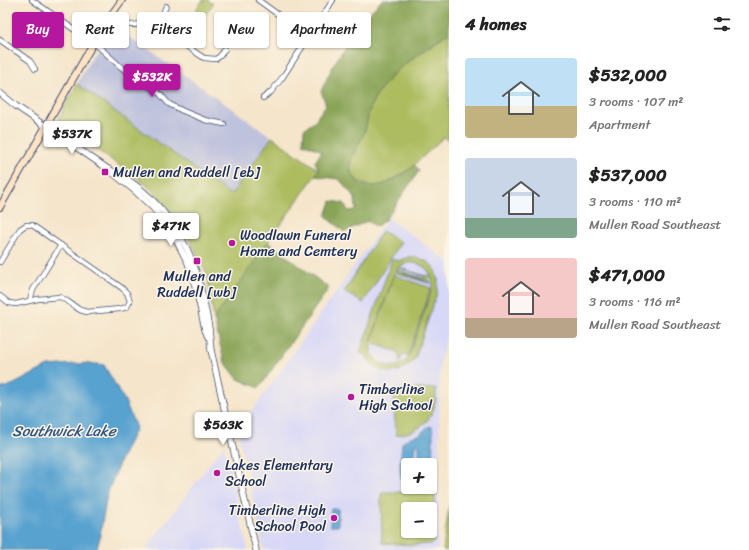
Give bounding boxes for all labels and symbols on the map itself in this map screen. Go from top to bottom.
pin: $532K [124,64,180,98]
pin: $537K [44,121,100,155]
place label: Mullen and Ruddell [eb] [113,160,261,185]
marker: Mullen and Ruddell [eb] [100,167,110,177]
pin: $471K [143,213,199,247]
place label: Woodlawn Funeral Home and Cemtery [240,223,358,264]
marker: Woodlawn Funeral Home and Cemtery [227,238,237,248]
marker: Mullen and Ruddell [wb] [192,256,202,266]
place label: Mullen and Ruddell [wb] [157,264,237,305]
place label: Timberline High School [359,377,433,418]
marker: Timberline High School [346,392,356,402]
pin: $563K [195,412,251,446]
water label: Southwick Lake [12,418,117,444]
place label: Lakes Elementary School [225,453,334,494]
marker: Lakes Elementary School [212,468,222,478]
place label: Timberline High School Pool [229,498,327,539]
marker: Timberline High School Pool [329,513,339,523]

